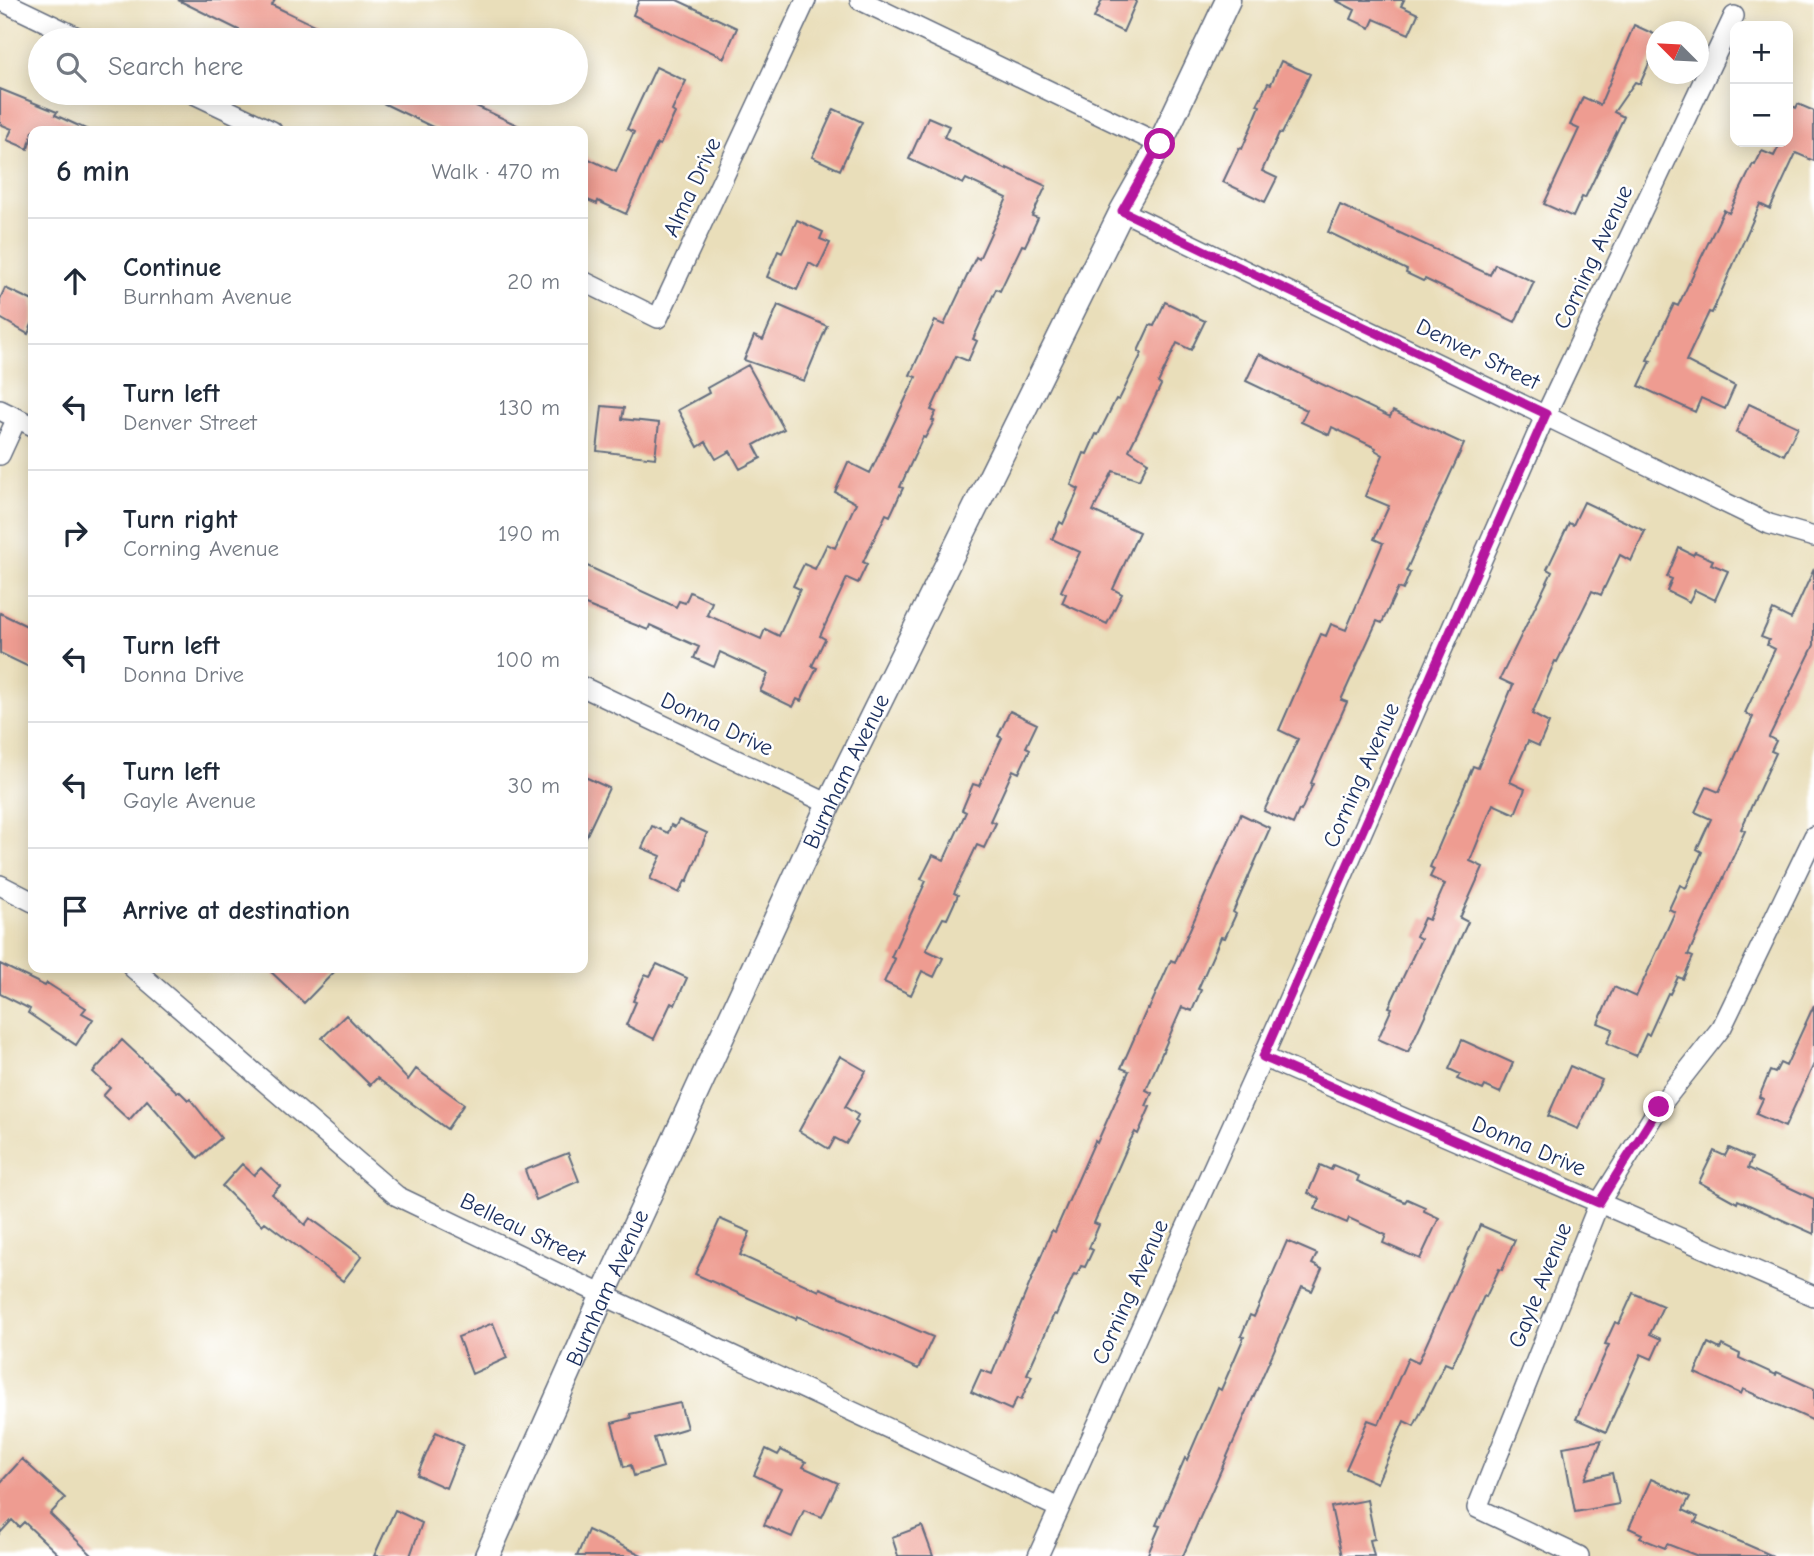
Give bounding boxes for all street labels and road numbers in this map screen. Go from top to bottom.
street label: Alma Drive [657,133,727,241]
street label: Corning Avenue [1548,181,1638,333]
street label: Denver Street [1412,313,1545,396]
street label: Donna Drive [656,686,778,762]
street label: Burnham Avenue [797,689,895,853]
street label: Corning Avenue [1317,698,1405,852]
street label: Donna Drive [1468,1110,1590,1182]
street label: Belleau Street [456,1187,591,1272]
street label: Burnham Avenue [560,1205,654,1370]
street label: Corning Avenue [1086,1215,1174,1369]
street label: Gayle Avenue [1503,1218,1577,1352]

